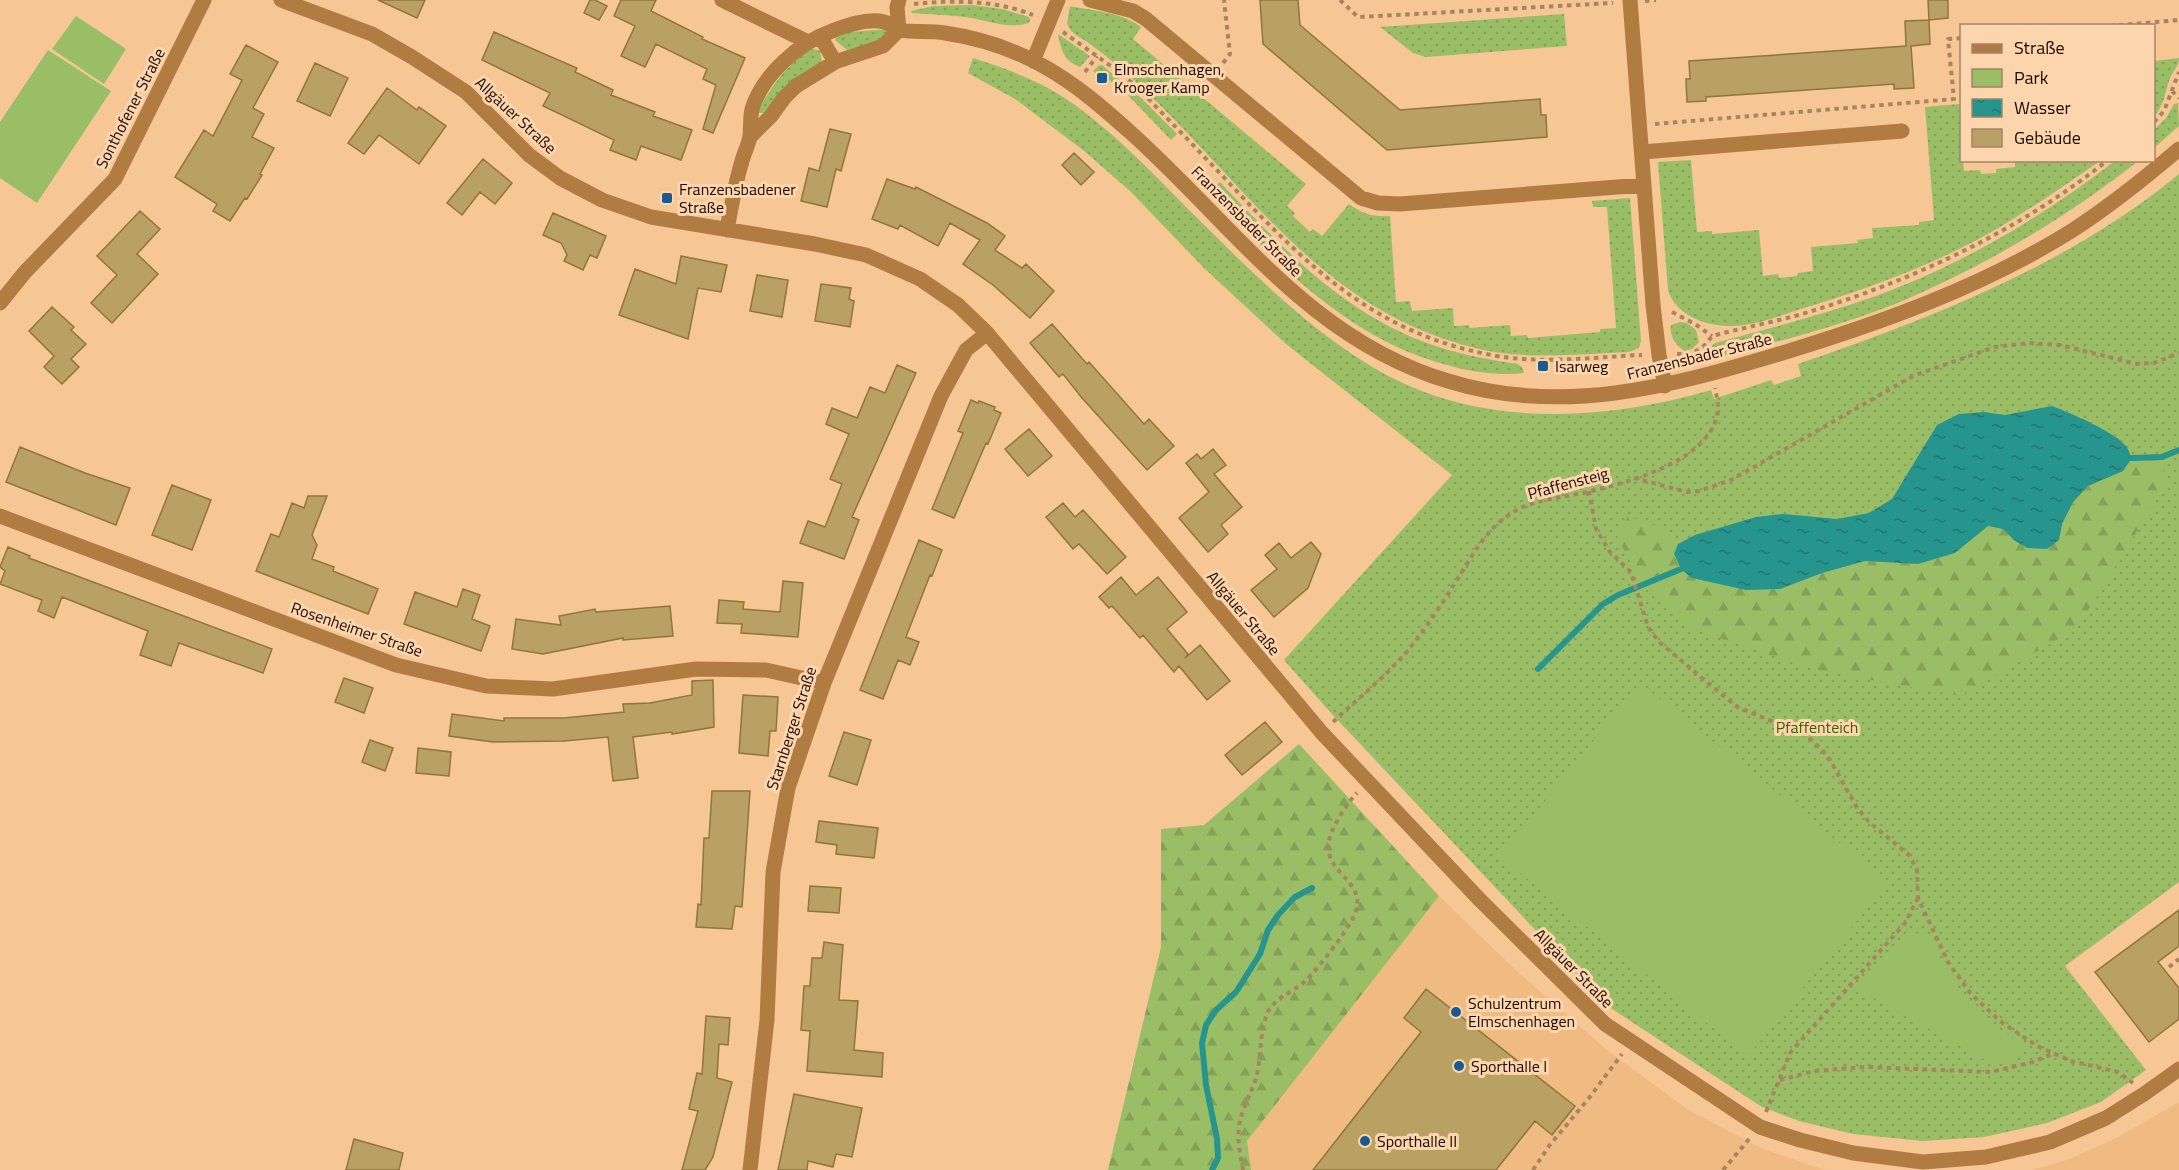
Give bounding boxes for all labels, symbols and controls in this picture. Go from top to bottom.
legend [1960,24,2155,162]
text: Straße [2014,34,2065,61]
street label: Sonthofener Straße [89,44,171,172]
place label: Elmschenhagen, Krooger Kamp [1114,57,1225,99]
text: Park [2014,64,2049,91]
street label: Allgäuer Straße [470,71,562,159]
marker: Elmschenhagen, Krooger Kamp [1095,71,1109,85]
text: Wasser [2014,94,2071,121]
text: Gebäude [2014,124,2081,151]
street label: Franzensbader Straße [1186,160,1308,282]
place label: Franzensbadener Straße [679,177,796,219]
marker: Franzensbadener Straße [660,191,674,205]
street label: Franzensbader Straße [1624,326,1774,386]
place label: Isarweg [1555,354,1608,378]
marker: Isarweg [1536,359,1550,373]
street label: Pfaffensteig [1525,461,1611,505]
street label: Allgäuer Straße [1201,566,1287,660]
street label: Rosenheimer Straße [288,595,426,663]
street label: Starnberger Straße [760,663,822,793]
park label: Pfaffenteich [1776,715,1858,739]
street label: Allgäuer Straße [1529,923,1619,1013]
place label: Schulzentrum Elmschenhagen [1468,991,1575,1033]
marker: Schulzentrum Elmschenhagen [1449,1005,1463,1019]
place label: Sporthalle I [1471,1054,1547,1078]
marker: Sporthalle I [1452,1059,1466,1073]
place label: Sporthalle II [1377,1129,1457,1153]
marker: Sporthalle II [1358,1134,1372,1148]

